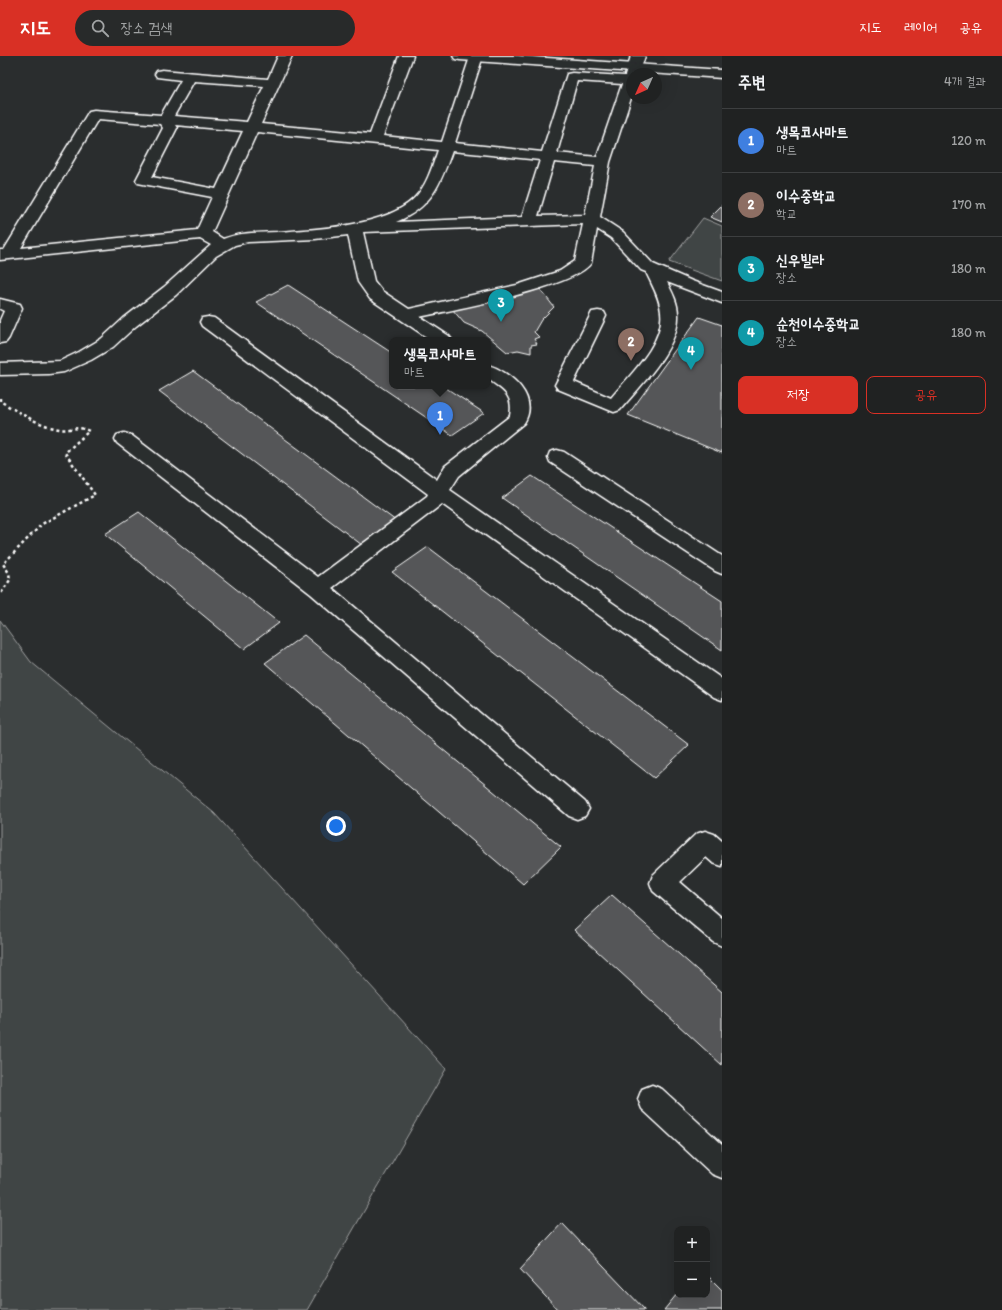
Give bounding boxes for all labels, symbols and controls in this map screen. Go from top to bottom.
search box [75,10,355,46]
text: 지도 [20,16,51,39]
icon: search [89,17,111,39]
text: 장소 검색 [121,19,172,37]
text: 지도 [859,19,882,36]
text: 레이어 [904,19,937,36]
text: 공유 [959,19,982,36]
north arrow [626,68,662,104]
text: 주변 [738,72,765,92]
text: 4개 결과 [944,74,986,89]
text: 생목코사마트 [776,123,848,141]
text: 1 [748,133,754,148]
text: 120 m [951,133,986,148]
text: 마트 [776,142,797,157]
text: 이수중학교 [776,187,836,205]
text: 2 [748,197,754,212]
text: 170 m [952,197,986,212]
text: 학교 [776,206,797,221]
text: 신우빌라 [776,251,824,269]
text: 3 [747,261,755,276]
text: 180 m [951,261,986,276]
text: 장소 [776,270,797,285]
pin: 3 [488,289,514,322]
text: 순천이수중학교 [776,315,861,333]
text: 4 [747,325,755,340]
text: 180 m [951,325,986,340]
pin: 2 [618,328,644,361]
text: 장소 [776,334,797,349]
popup [389,337,491,389]
pin: 4 [678,337,704,370]
text: 생목코사마트 [404,345,476,363]
text: 마트 [404,364,425,379]
button: 저장 [738,376,858,414]
button: 공유 [866,376,986,414]
pin: 1 [427,402,453,435]
your location [326,816,346,836]
map controls [674,1226,710,1298]
button: + [674,1226,710,1262]
button: − [674,1262,710,1298]

